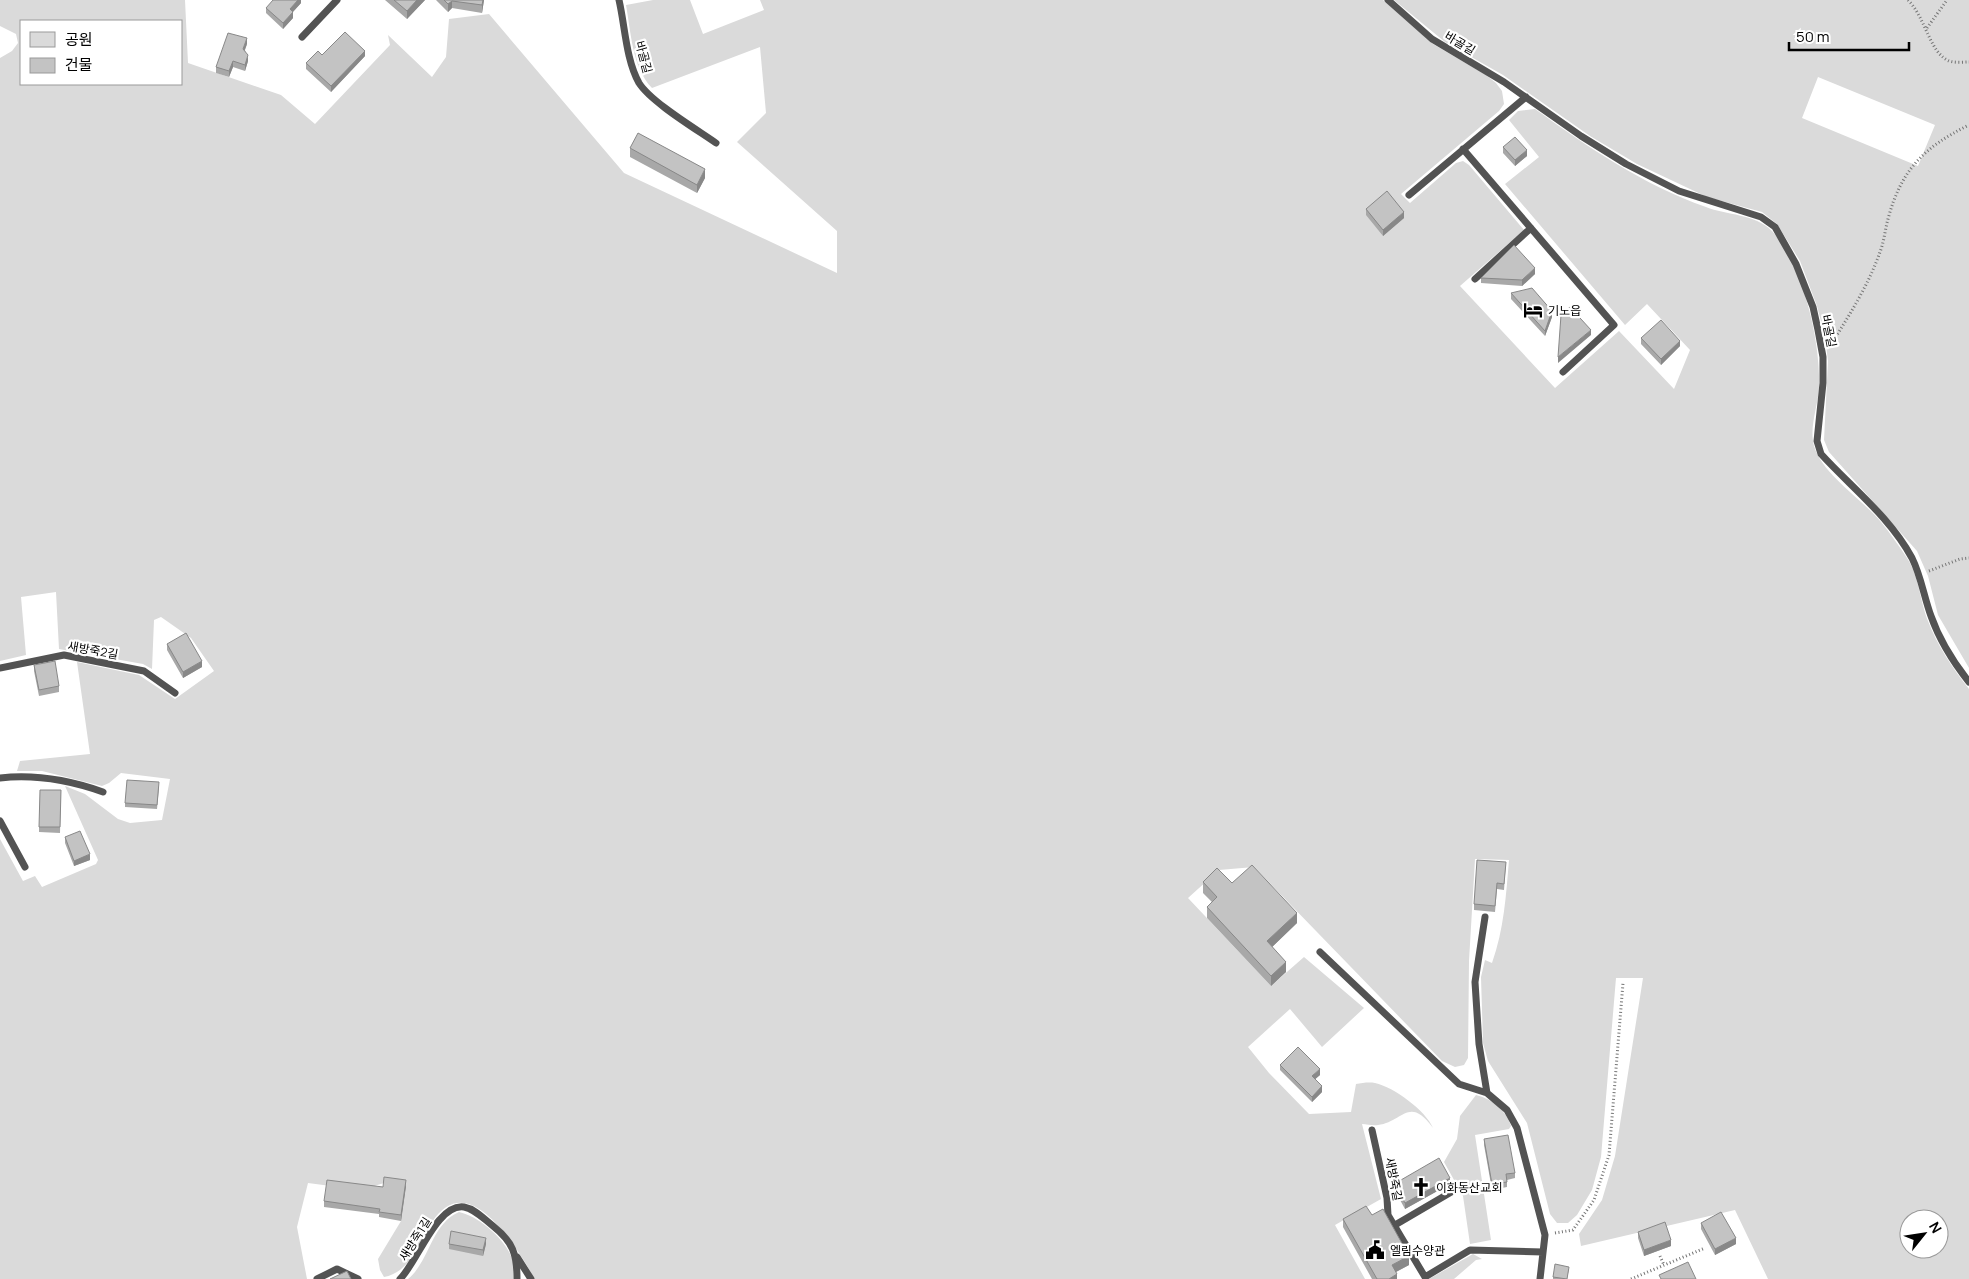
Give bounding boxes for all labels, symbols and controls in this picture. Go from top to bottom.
legend [20,20,182,85]
scale bar [1789,20,1909,52]
text: 50 m [1796,26,1830,47]
street label: 바골길 [1441,27,1479,59]
text: 공원 [65,29,93,50]
street label: 바골길 [632,39,656,75]
text: 건물 [65,54,93,75]
hotel icon: 기노읍 [1522,299,1544,321]
place label: 기노읍 [1548,302,1581,319]
street label: 바골길 [1817,313,1841,349]
street label: 새방죽2길 [66,637,120,663]
street label: 새방죽길 [1381,1156,1407,1202]
church icon: 이화동산교회 [1410,1176,1432,1198]
place label: 이화동산교회 [1436,1179,1502,1196]
north arrow [1899,1209,1949,1259]
street label: 새방죽1길 [395,1214,435,1264]
text: N [1925,1218,1946,1236]
public building icon: 엘림수양관 [1364,1239,1386,1261]
place label: 엘림수양관 [1390,1242,1445,1259]

